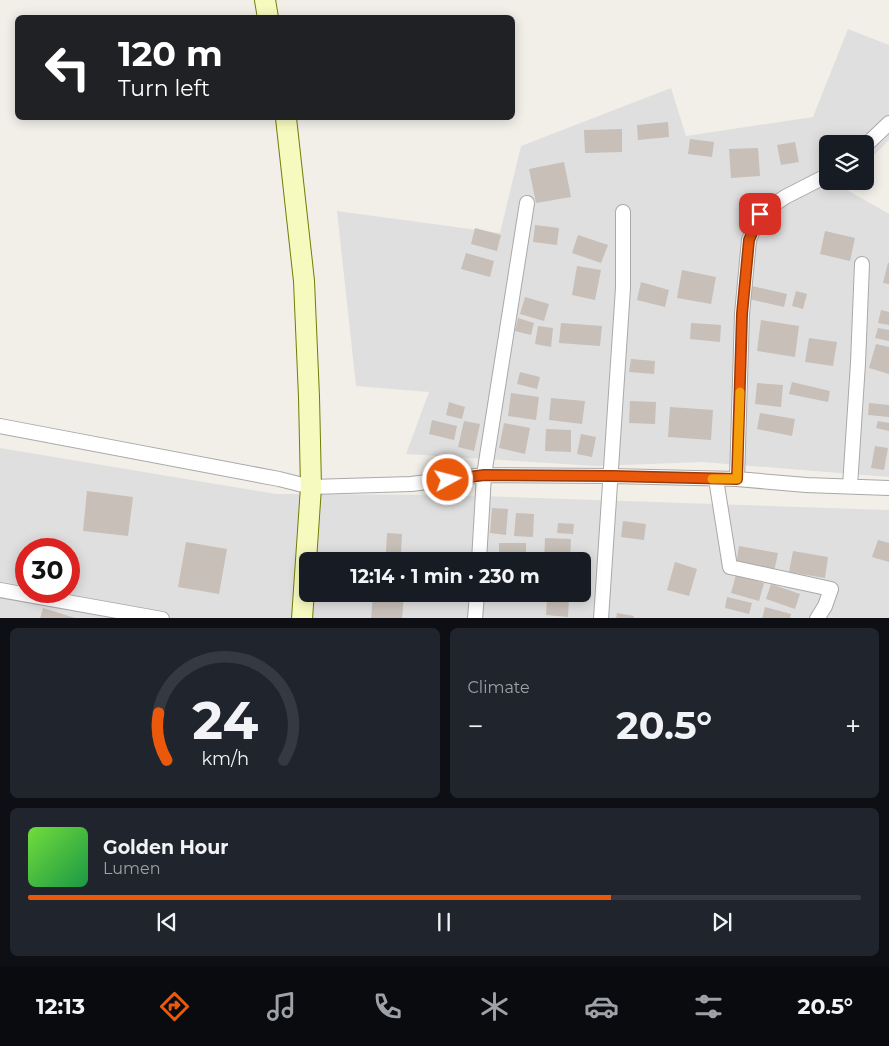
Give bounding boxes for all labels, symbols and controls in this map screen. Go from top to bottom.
text: 120 m [118,32,223,75]
icon: left [35,35,100,100]
text: Turn left [118,75,210,102]
map controls [819,135,874,190]
button: layers [819,135,874,190]
pin [739,193,781,235]
icon: arrive [746,200,774,228]
position arrow [421,453,473,505]
speed limit sign: 30 [15,538,80,603]
text: 12:14 · 1 min · 230 m [350,565,540,588]
text: Climate [468,678,530,697]
text: 24 [192,689,258,752]
text: 20.5° [616,702,712,749]
text: − [468,709,484,743]
text: + [845,709,861,743]
text: km/h [201,748,249,769]
text: Golden Hour [103,836,229,859]
text: Lumen [103,859,161,878]
icon: previous [153,908,181,936]
icon: pause [430,908,458,936]
icon: next [708,908,736,936]
icon: directions [157,989,192,1024]
icon: music [264,989,299,1024]
icon: phone [370,989,405,1024]
icon: climate [477,989,512,1024]
icon: car [584,989,619,1024]
icon: filters [691,989,726,1024]
text: 12:13 [36,993,85,1020]
text: 20.5° [798,993,853,1020]

